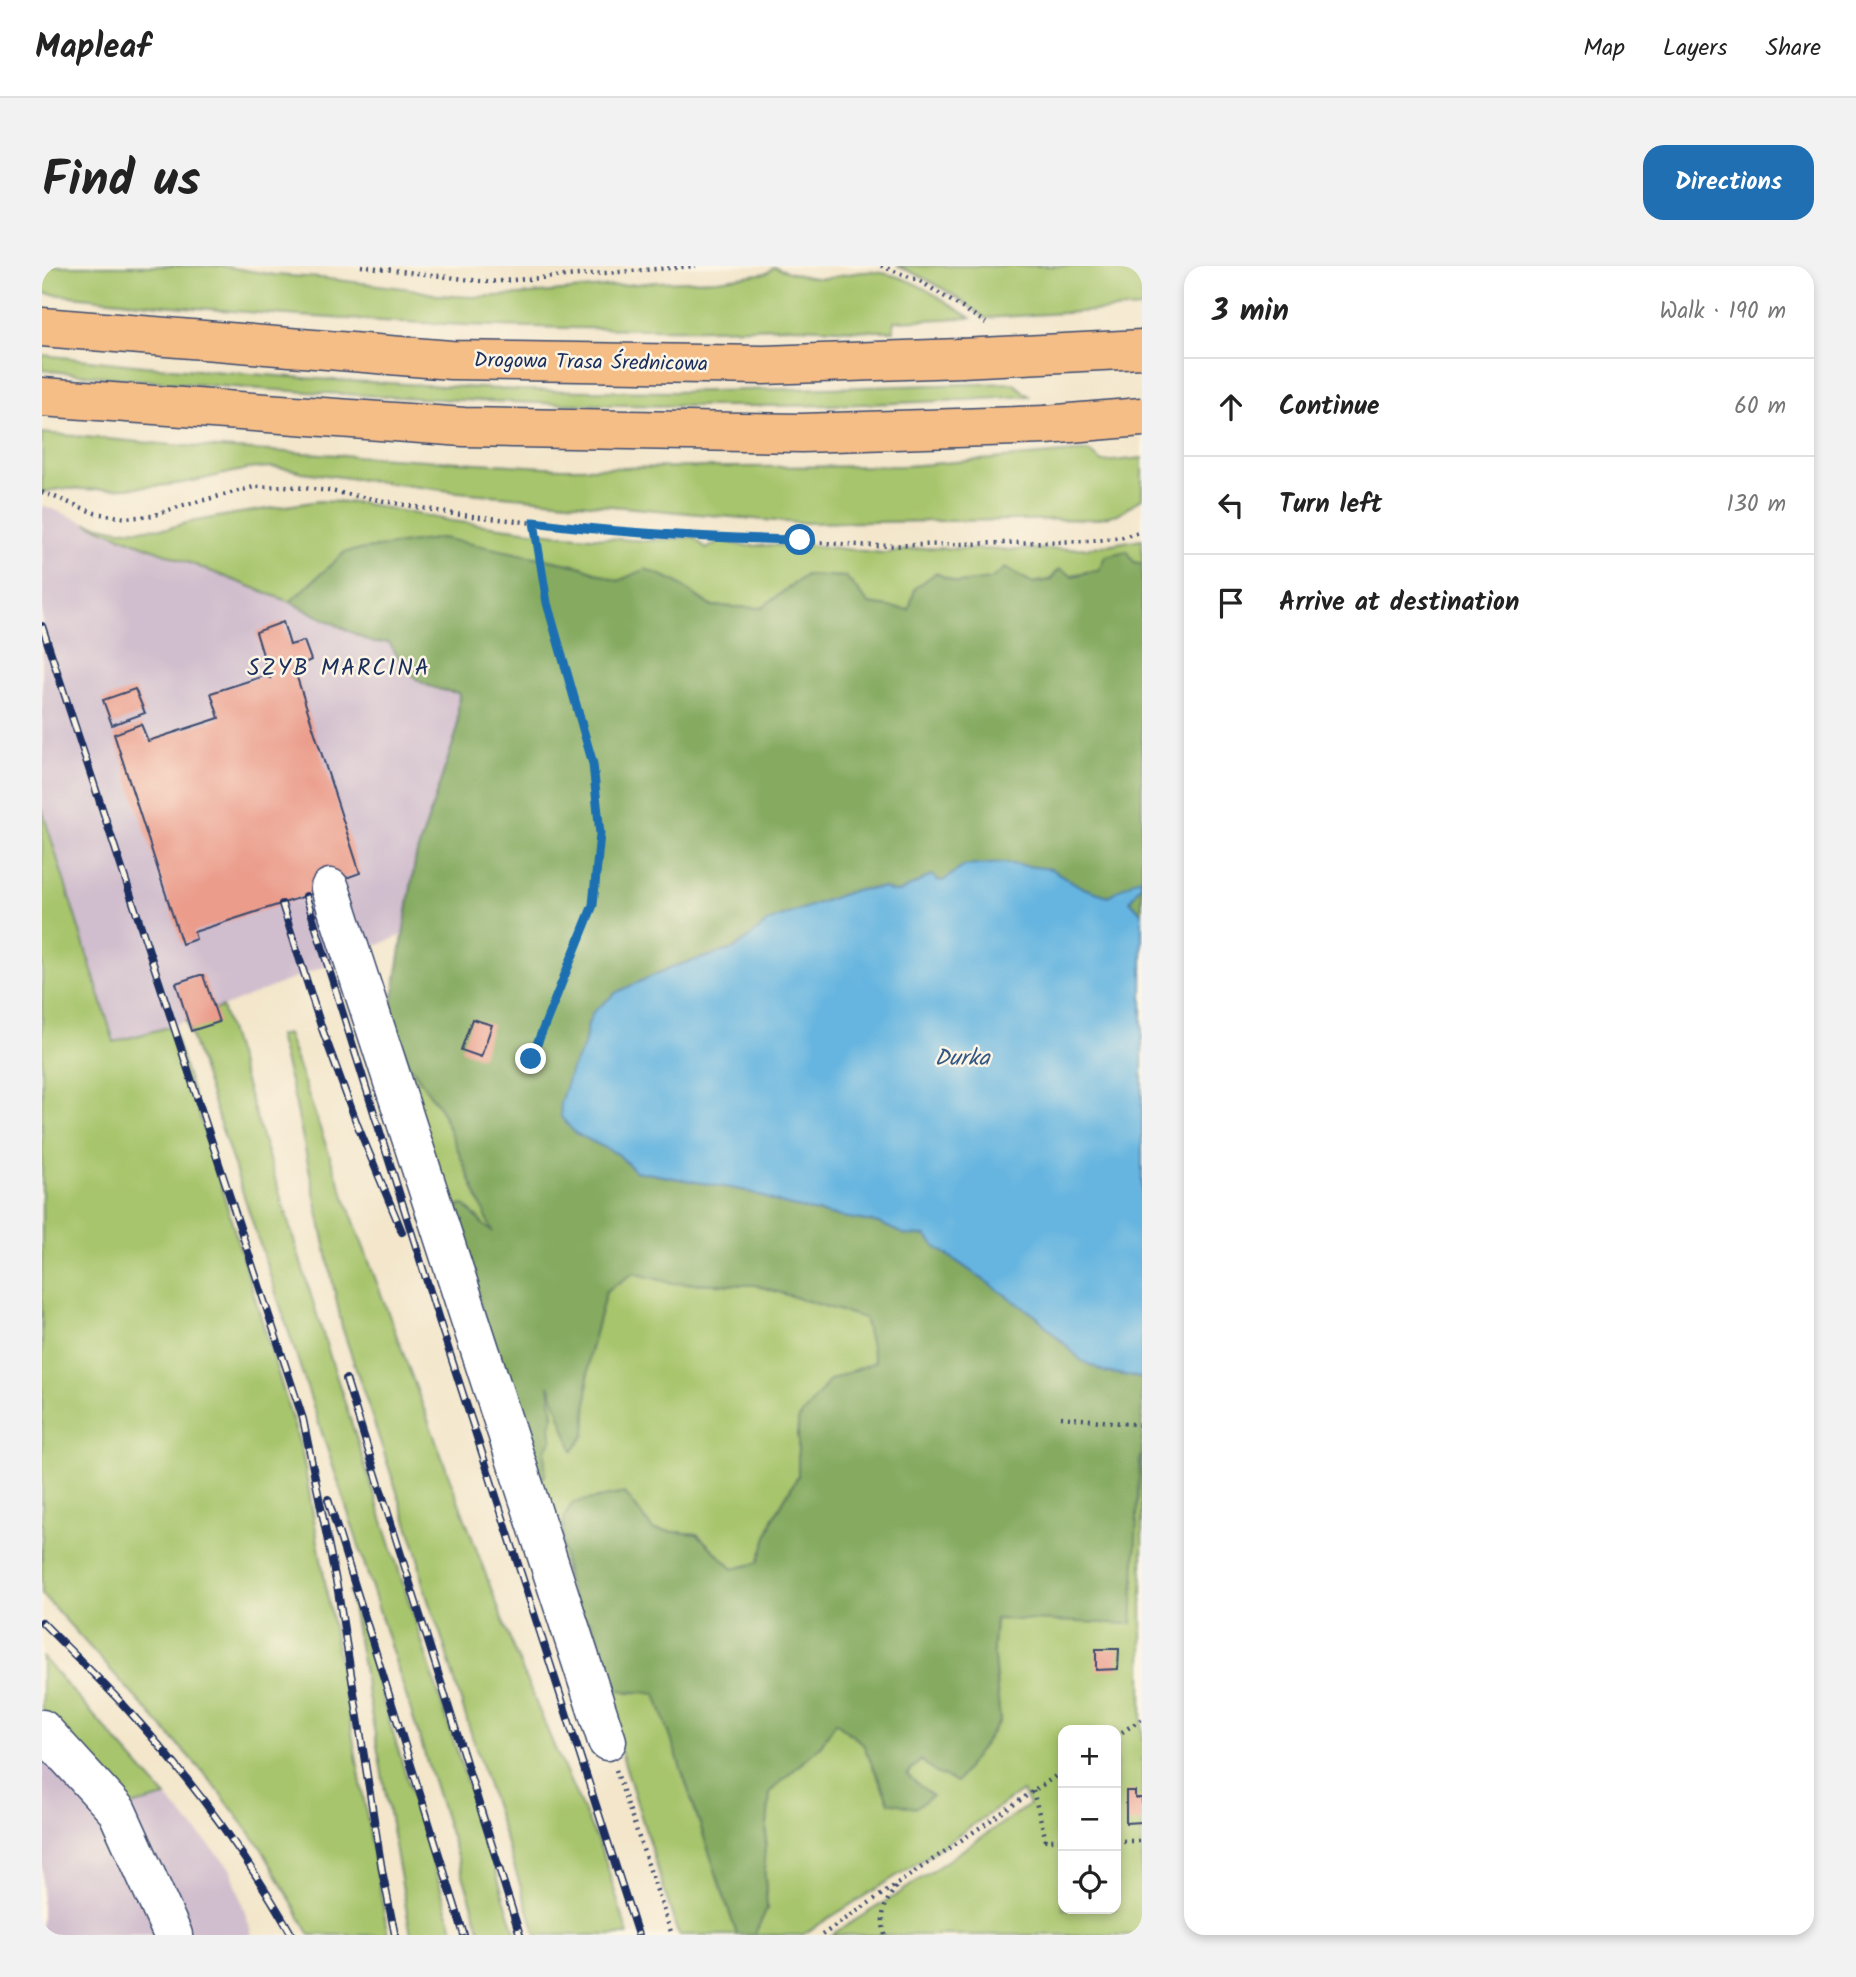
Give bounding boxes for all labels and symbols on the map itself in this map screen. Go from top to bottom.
street label: Drogowa Trasa Średnicowa [474,344,708,382]
route start [784,524,815,555]
district label: SZYB MARCINA [247,651,431,687]
water label: Durka [934,1041,992,1077]
route end [515,1043,546,1074]

